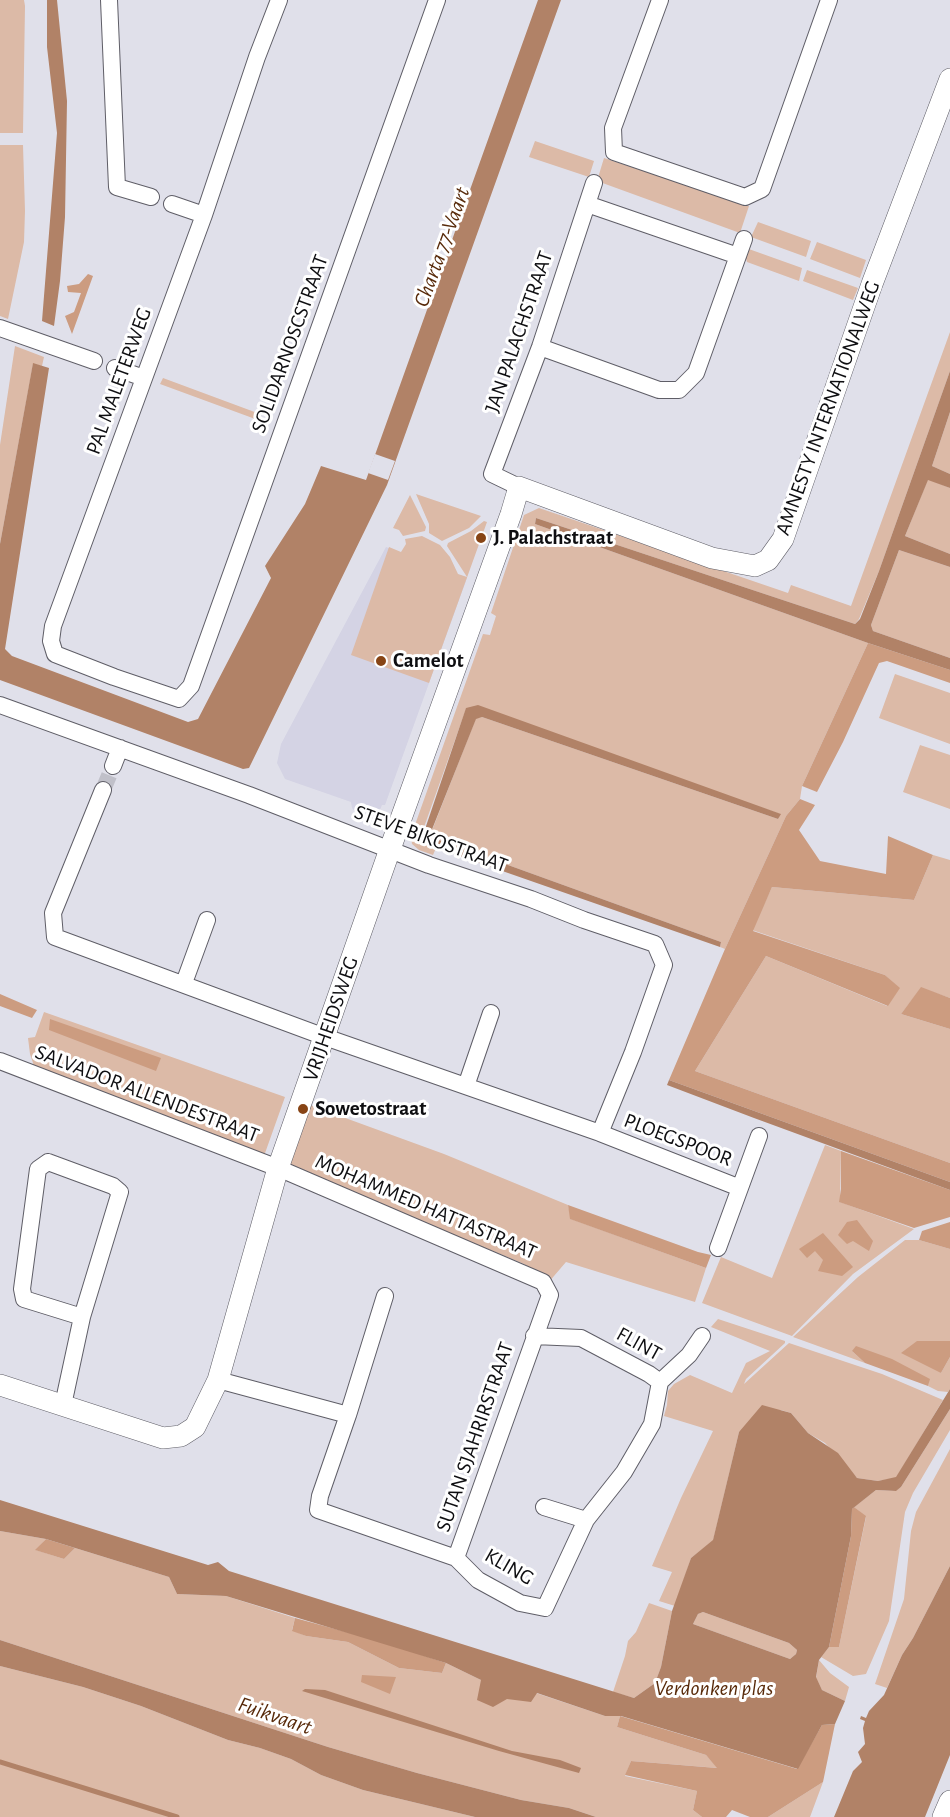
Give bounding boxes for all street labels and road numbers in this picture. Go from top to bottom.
street label: JAN PALACHSTRAAT [480,248,558,416]
street label: SOLIDARNOSCSTRAAT [246,251,334,437]
street label: AMNESTY INTERNATIONALWEG [770,277,886,539]
street label: PAL MALETERWEG [81,304,157,458]
street label: STEVE BIKOSTRAAT [351,800,511,878]
street label: VRIJHEIDSWEG [298,953,364,1085]
street label: SALVADOR ALLENDESTRAAT [31,1040,263,1148]
street label: PLOEGSPOOR [620,1108,736,1172]
street label: MOHAMMED HATTASTRAAT [311,1149,541,1265]
street label: FLINT [612,1321,666,1367]
street label: SUTAN SJAHRIRSTRAAT [431,1339,519,1535]
street label: KLING [480,1543,538,1591]

